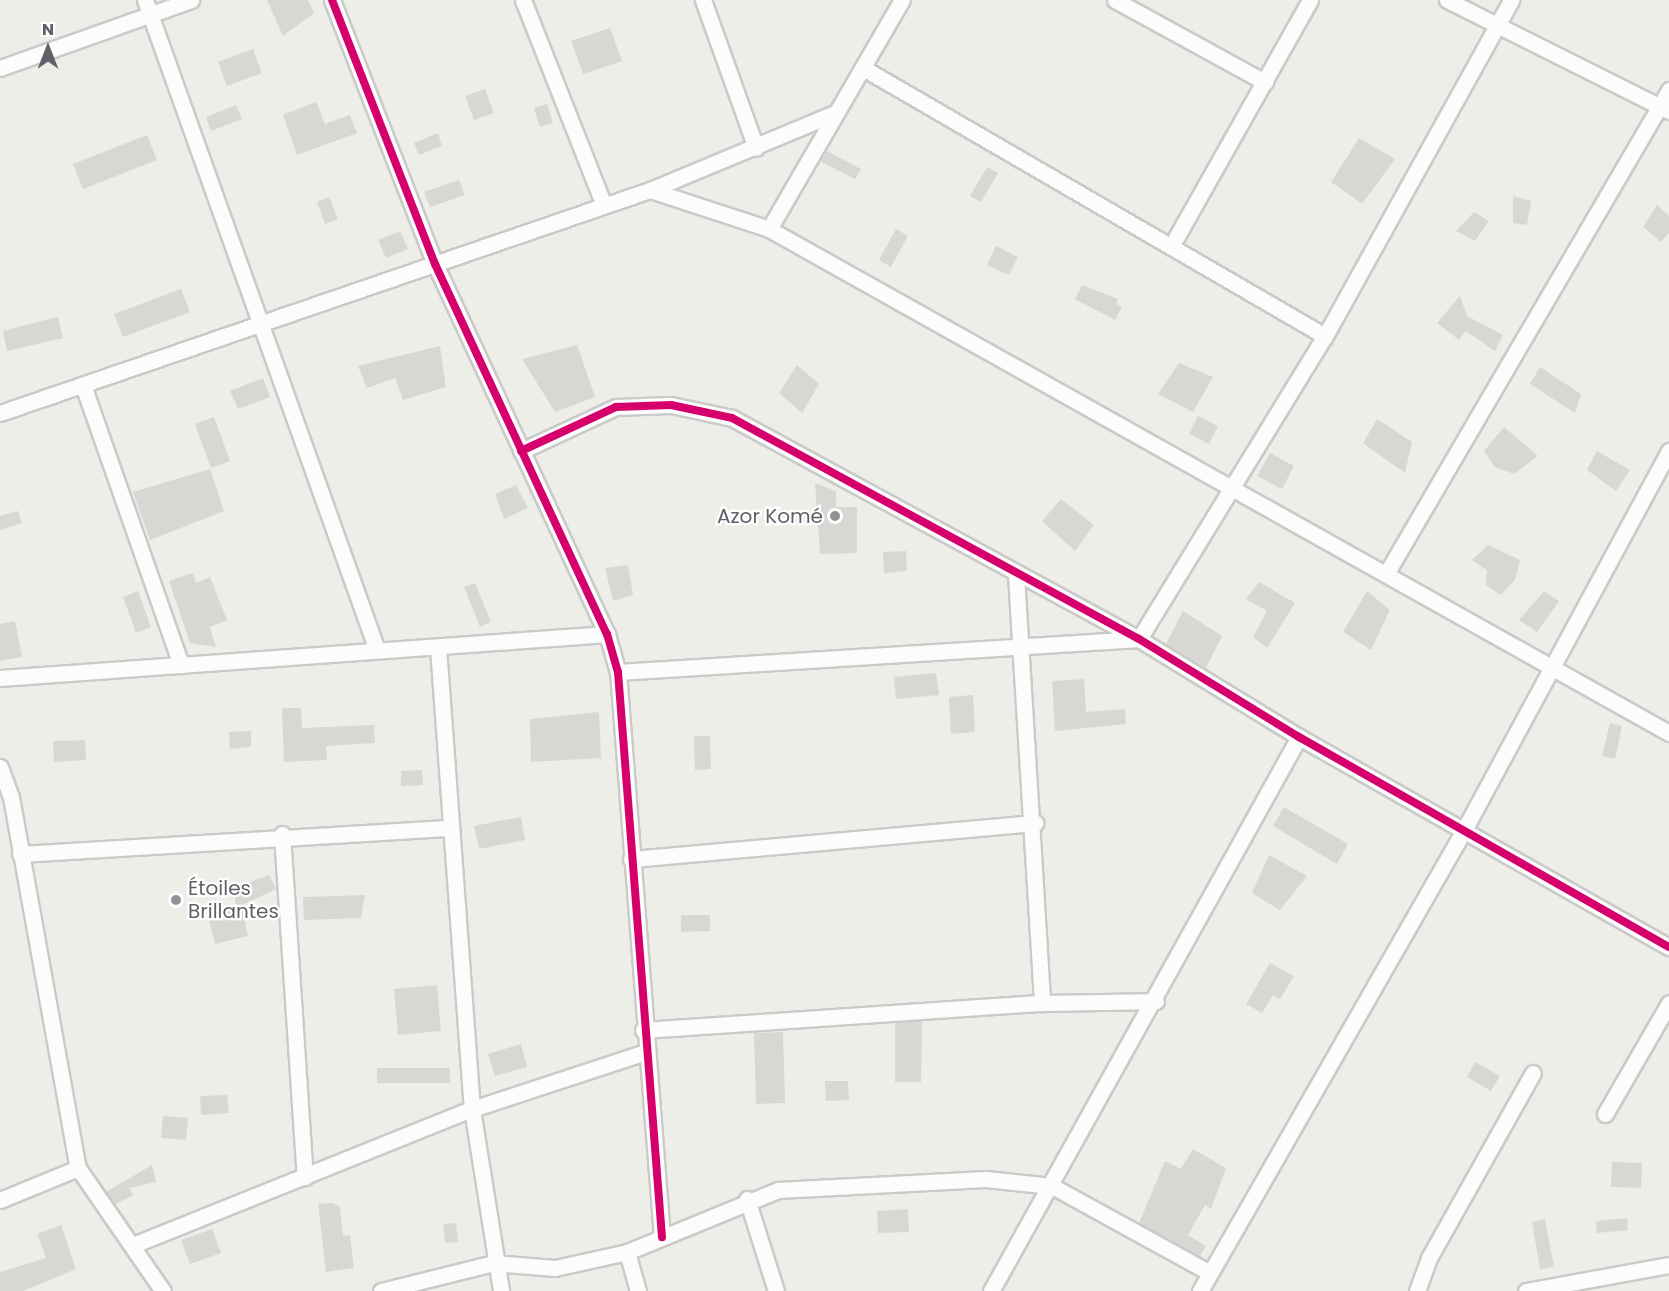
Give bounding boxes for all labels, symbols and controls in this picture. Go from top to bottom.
north arrow [18,18,78,78]
text: N [42,18,54,41]
place label: Azor Komé [717,504,823,528]
marker: Azor Komé [828,509,842,523]
place label: Étoiles Brillantes [188,876,279,923]
marker: Étoiles Brillantes [169,893,183,907]

